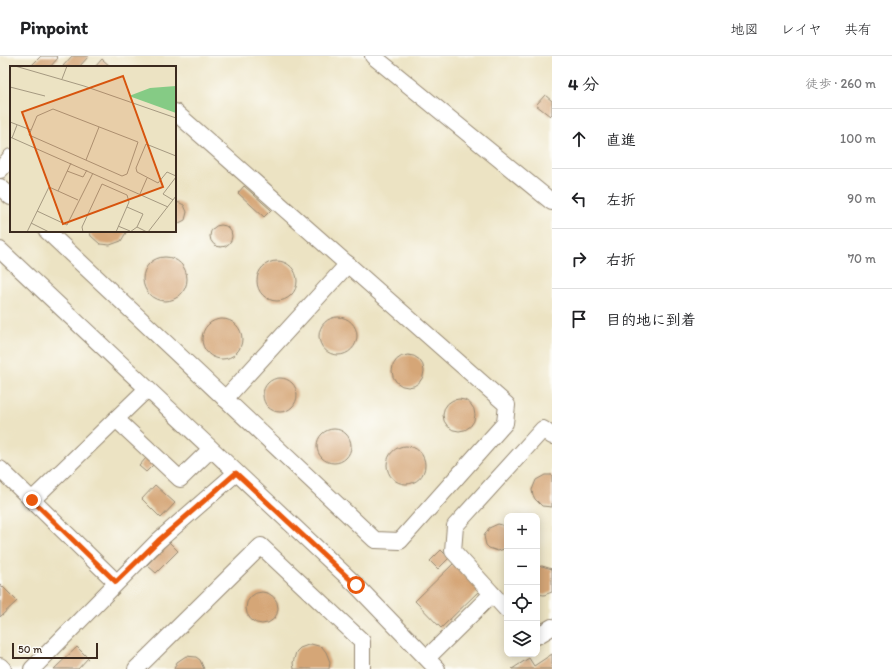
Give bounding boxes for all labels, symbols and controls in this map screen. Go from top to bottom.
text: Pinpoint [20,16,88,39]
text: 地図 [731,21,759,38]
text: レイヤ [781,21,822,38]
text: 共有 [844,21,872,38]
inset map [10,66,176,232]
text: 4 分 [568,74,599,94]
text: 徒歩 · 260 m [805,76,876,91]
icon: ahead [568,128,590,150]
text: 直進 [606,131,636,149]
text: 100 m [840,131,876,146]
icon: left [568,188,590,210]
text: 左折 [606,191,636,209]
text: 90 m [847,191,876,206]
icon: right [568,248,590,270]
text: 右折 [606,251,636,269]
text: 70 m [848,251,876,266]
icon: arrive [568,308,590,330]
text: 目的地に到着 [606,311,696,329]
route end [23,491,41,509]
map controls [504,513,540,657]
button: + [504,513,540,549]
button: − [504,549,540,585]
route start [347,576,365,594]
button: locate [504,585,540,621]
button: layers [504,621,540,657]
scale bar [12,641,98,660]
text: 50 m [18,643,42,656]

